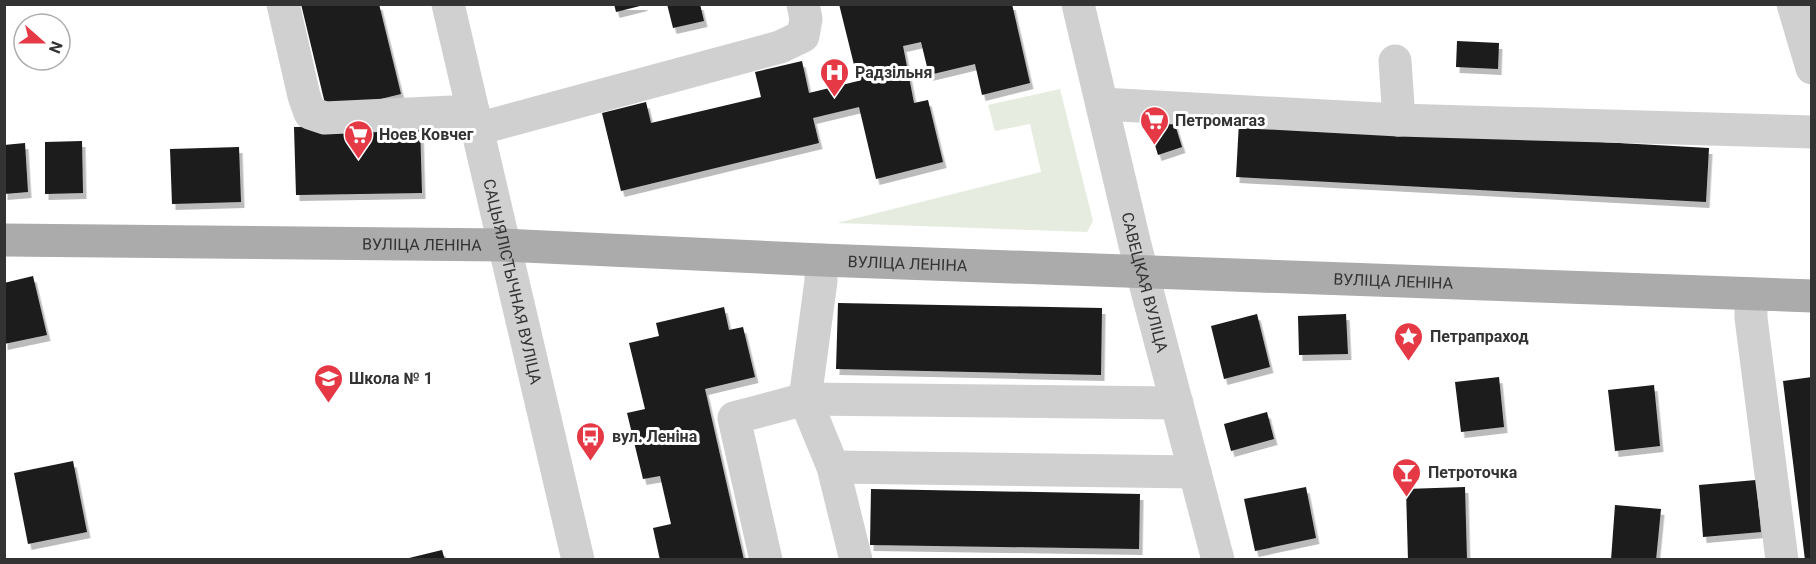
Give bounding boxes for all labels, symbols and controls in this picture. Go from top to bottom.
north arrow [12,12,72,72]
text: N [45,39,66,56]
hospital icon: Радзільня [818,56,850,98]
place label: Радзільня [855,63,932,82]
supermarket icon: Петромагаз [1138,104,1170,146]
place label: Петромагаз [1175,111,1265,130]
supermarket icon: Ноев Ковчег [342,118,374,160]
place label: Ноев Ковчег [379,125,474,144]
street label: САЦЫЯЛІСТЫЧНАЯ ВУЛІЦА [480,177,546,387]
street label: САВЕЦКАЯ ВУЛІЦА [1118,210,1172,355]
street label: ВУЛІЦА ЛЕНІНА [362,234,482,254]
street label: ВУЛІЦА ЛЕНІНА [847,251,968,275]
street label: ВУЛІЦА ЛЕНІНА [1333,269,1454,292]
place icon: Петрапраход [1393,320,1425,362]
place label: Петрапраход [1430,327,1529,346]
school or university icon: Школа № 1 [312,362,344,404]
place label: Школа № 1 [349,369,433,388]
bus stop icon: вул. Леніна [575,420,607,462]
place label: вул. Леніна [612,427,698,446]
bar icon: Петроточка [1391,456,1423,498]
place label: Петроточка [1428,463,1518,482]

